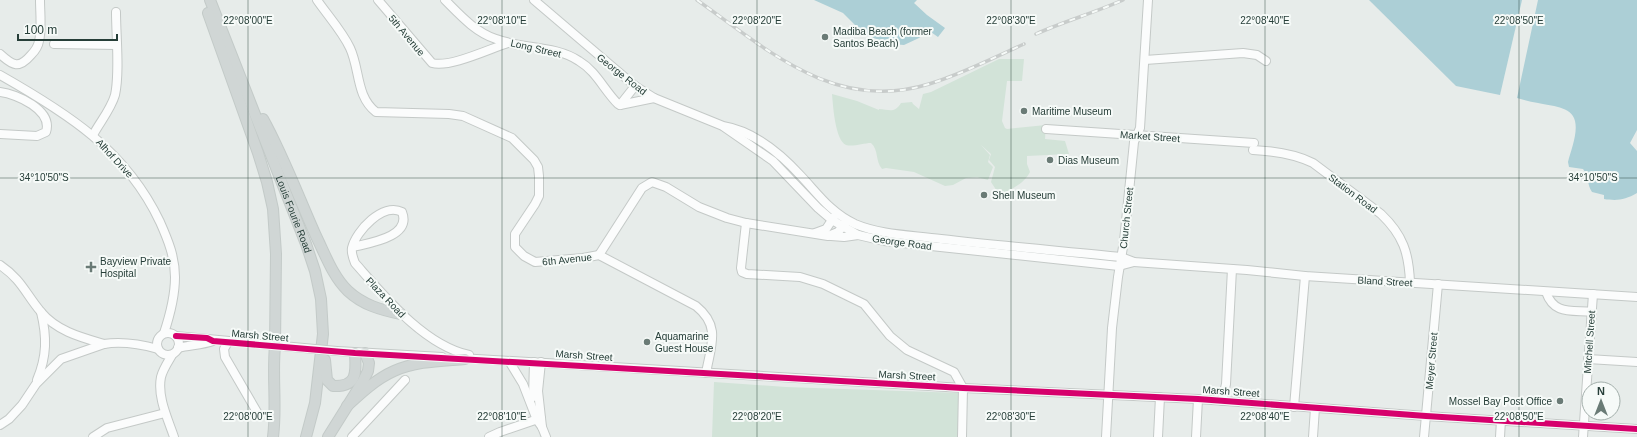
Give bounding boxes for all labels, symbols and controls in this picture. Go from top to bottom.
street label: 5th Avenue [386,13,427,58]
text: 22°08'00"E [223,15,273,26]
text: 22°08'10"E [477,15,527,26]
text: 22°08'20"E [732,15,782,26]
text: 22°08'30"E [986,15,1036,26]
text: 22°08'40"E [1240,15,1290,26]
text: 22°08'50"E [1494,15,1544,26]
scale bar [18,16,117,42]
text: 100 m [24,23,57,37]
place label: Madiba Beach (former Santos Beach) [833,26,933,49]
marker: Madiba Beach (former Santos Beach) [820,32,830,42]
street label: Long Street [509,37,563,60]
street label: George Road [595,52,649,97]
marker: Maritime Museum [1019,106,1029,116]
place label: Maritime Museum [1032,106,1111,117]
street label: Market Street [1120,129,1181,144]
street label: Alhof Drive [94,137,136,180]
marker: Dias Museum [1045,155,1055,165]
place label: Dias Museum [1058,155,1119,166]
text: 34°10'50"S [19,172,69,183]
street label: Station Road [1326,172,1379,215]
text: 34°10'50"S [1568,172,1618,183]
street label: Louis Fourie Road [274,174,313,254]
street label: Church Street [1118,187,1135,249]
marker: Shell Museum [979,190,989,200]
place label: Shell Museum [992,190,1055,201]
street label: George Road [871,233,932,252]
street label: 6th Avenue [542,251,593,268]
place label: Bayview Private Hospital [100,256,172,279]
marker: Bayview Private Hospital [85,261,97,273]
street label: Plaza Road [364,275,408,320]
street label: Bland Street [1357,275,1413,288]
street label: Mitchell Street [1582,310,1597,374]
street label: Marsh Street [231,328,289,343]
place label: Aquamarine Guest House [655,331,714,354]
street label: Meyer Street [1424,332,1439,390]
marker: Aquamarine Guest House [642,337,652,347]
street label: Marsh Street [555,348,613,363]
street label: Marsh Street [878,369,936,383]
north arrow [1581,381,1621,421]
street label: Marsh Street [1202,384,1260,399]
text: N [1597,385,1605,397]
place label: Mossel Bay Post Office [1449,396,1552,407]
marker: Mossel Bay Post Office [1555,396,1565,406]
text: 22°08'00"E [223,411,273,422]
text: 22°08'10"E [477,411,527,422]
text: 22°08'20"E [732,411,782,422]
text: 22°08'30"E [986,411,1036,422]
text: 22°08'40"E [1240,411,1290,422]
text: 22°08'50"E [1494,411,1544,422]

